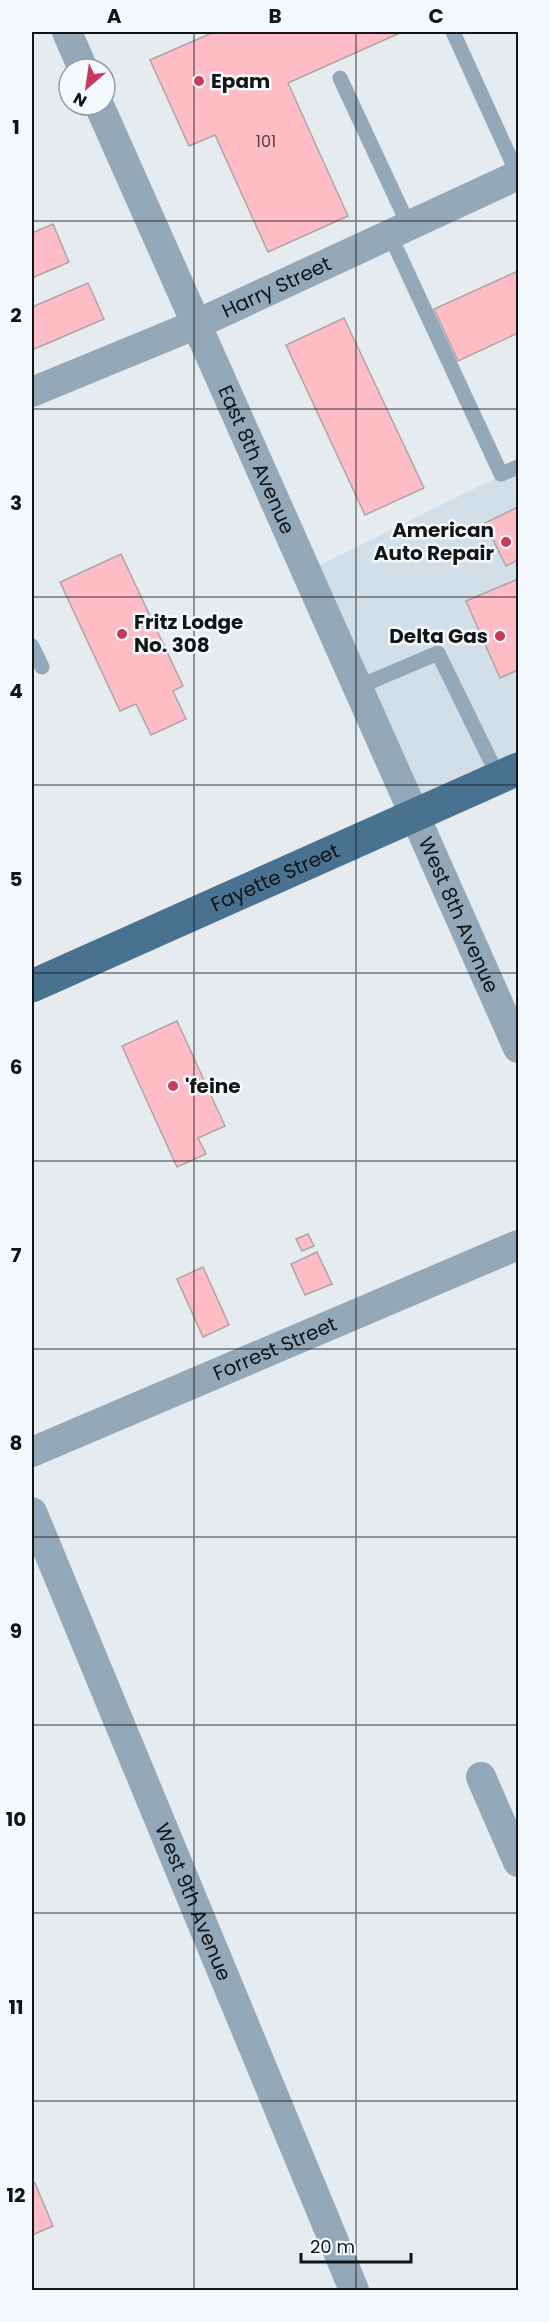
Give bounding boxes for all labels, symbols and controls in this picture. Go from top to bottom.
text: A [107,2,122,30]
text: B [268,2,282,30]
text: C [428,2,444,30]
north arrow [57,57,117,117]
place label: Epam [211,67,270,95]
marker: Epam [192,74,206,88]
text: N [69,87,91,113]
text: 1 [12,113,20,141]
house number: 101 [256,130,276,153]
street label: Harry Street [217,250,336,325]
text: 2 [10,301,22,329]
street label: East 8th Avenue [211,381,302,538]
text: 3 [10,489,22,517]
place label: American Auto Repair [374,516,494,567]
marker: American Auto Repair [499,535,513,549]
place label: Fritz Lodge No. 308 [134,608,243,659]
place label: Delta Gas [389,622,488,650]
marker: Fritz Lodge No. 308 [115,627,129,641]
marker: Delta Gas [493,629,507,643]
text: 4 [9,677,23,705]
street label: West 8th Avenue [412,832,506,997]
street label: Fayette Street [206,837,344,919]
text: 5 [10,865,23,893]
text: 6 [10,1053,22,1081]
place label: 'feine [185,1072,241,1100]
marker: 'feine [166,1079,180,1093]
text: 7 [11,1241,22,1269]
street label: Forrest Street [209,1310,341,1387]
text: 8 [10,1429,22,1457]
text: 9 [10,1617,22,1645]
text: 10 [6,1805,26,1833]
street label: West 9th Avenue [148,1819,238,1985]
text: 11 [8,1993,24,2021]
text: 12 [7,2181,25,2209]
scale bar [301,2226,410,2264]
text: 20 m [310,2234,355,2259]

